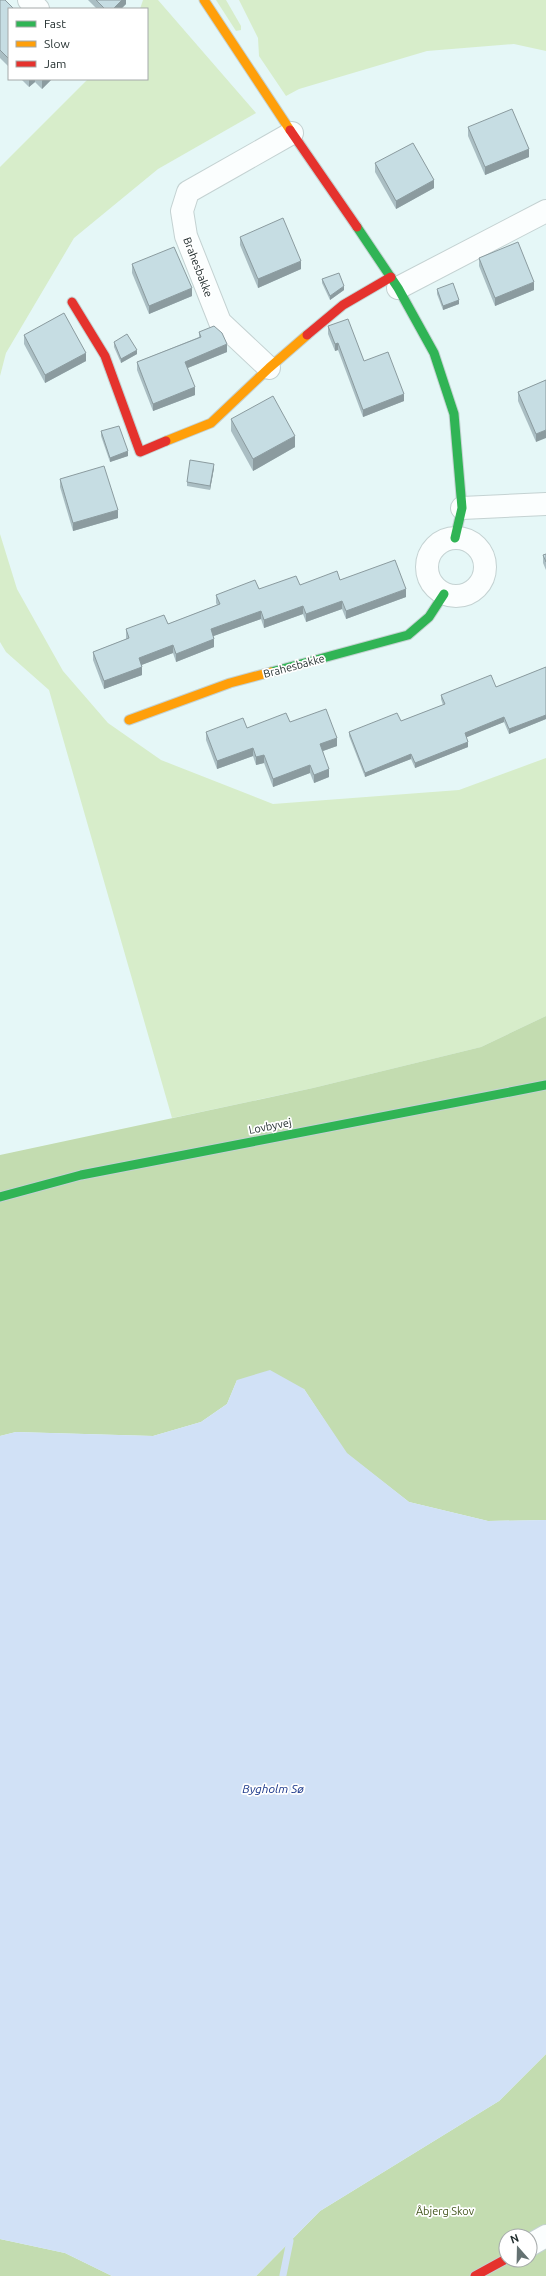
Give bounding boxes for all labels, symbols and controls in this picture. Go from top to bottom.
legend [8,8,148,80]
text: Fast [44,17,66,30]
text: Slow [44,37,70,50]
text: Jam [44,57,66,70]
street label: Brahesbakke [181,235,215,299]
street label: Brahesbakke [262,652,326,680]
street label: Lovbyvej [248,1116,292,1136]
water label: Bygholm Sø [242,1782,304,1795]
park label: Åbjerg Skov [416,2205,475,2217]
north arrow [498,2228,538,2268]
text: N [509,2232,520,2246]

